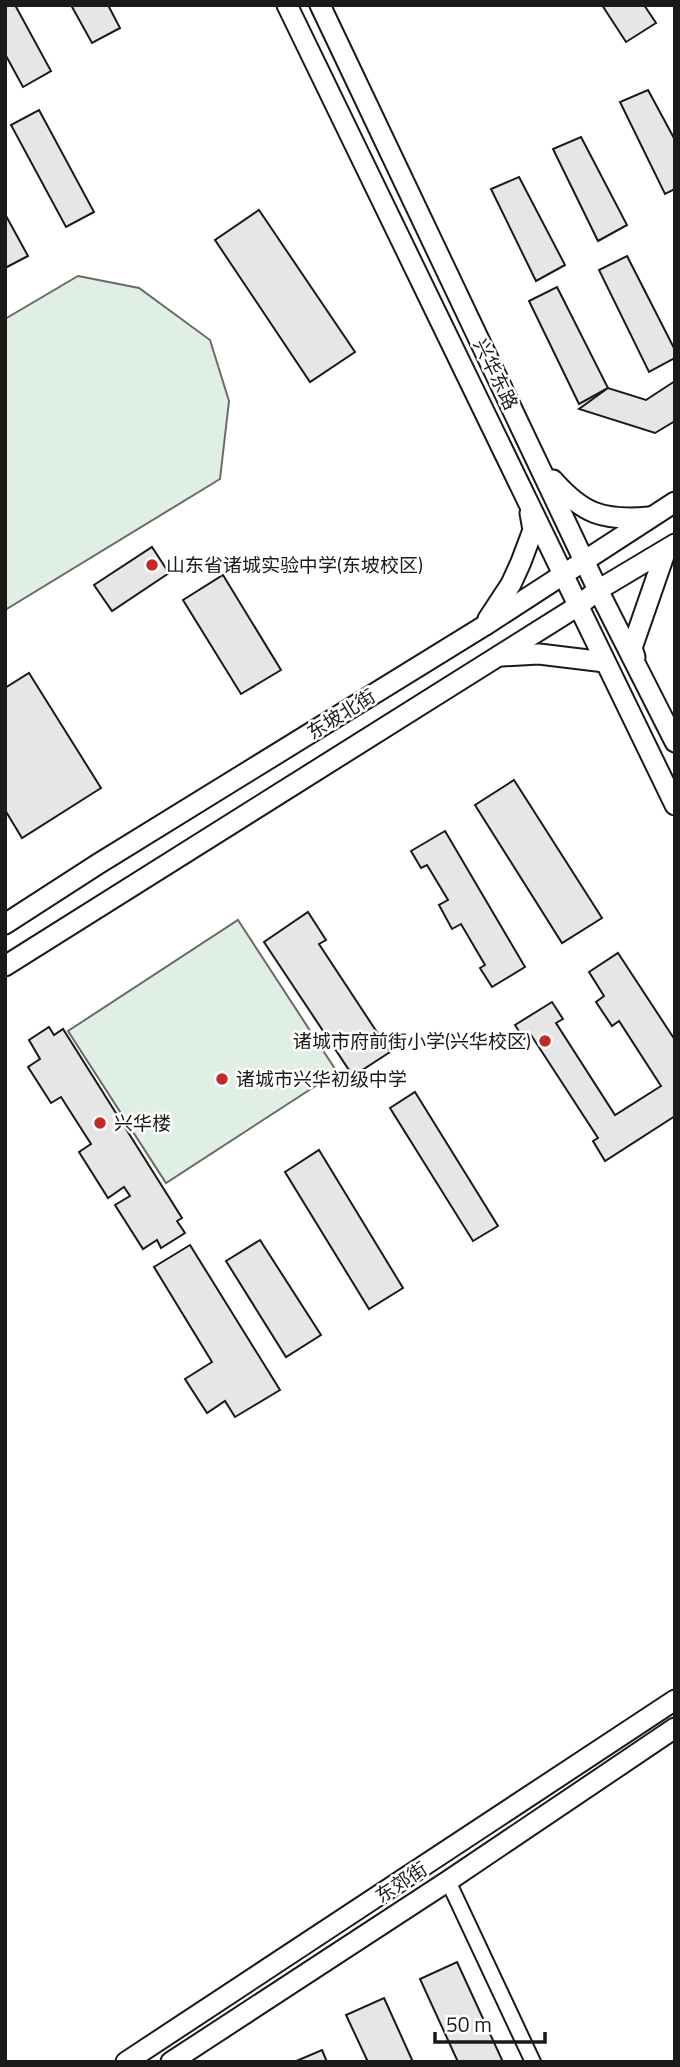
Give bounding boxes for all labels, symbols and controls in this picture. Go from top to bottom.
street label: 兴华东路 [467,333,526,414]
place label: 山东省诸城实验中学(东坡校区) [166,550,423,579]
marker: 山东省诸城实验中学(东坡校区) [144,557,160,573]
street label: 东坡北街 [301,681,381,746]
place label: 诸城市府前街小学(兴华校区) [293,1026,531,1055]
marker: 诸城市府前街小学(兴华校区) [537,1033,553,1049]
place label: 诸城市兴华初级中学 [236,1064,407,1093]
marker: 诸城市兴华初级中学 [214,1071,230,1087]
place label: 兴华楼 [114,1108,171,1137]
marker: 兴华楼 [92,1115,108,1131]
street label: 东郊街 [369,1854,433,1909]
scale bar [435,2000,545,2044]
text: 50 m [446,2008,492,2040]

